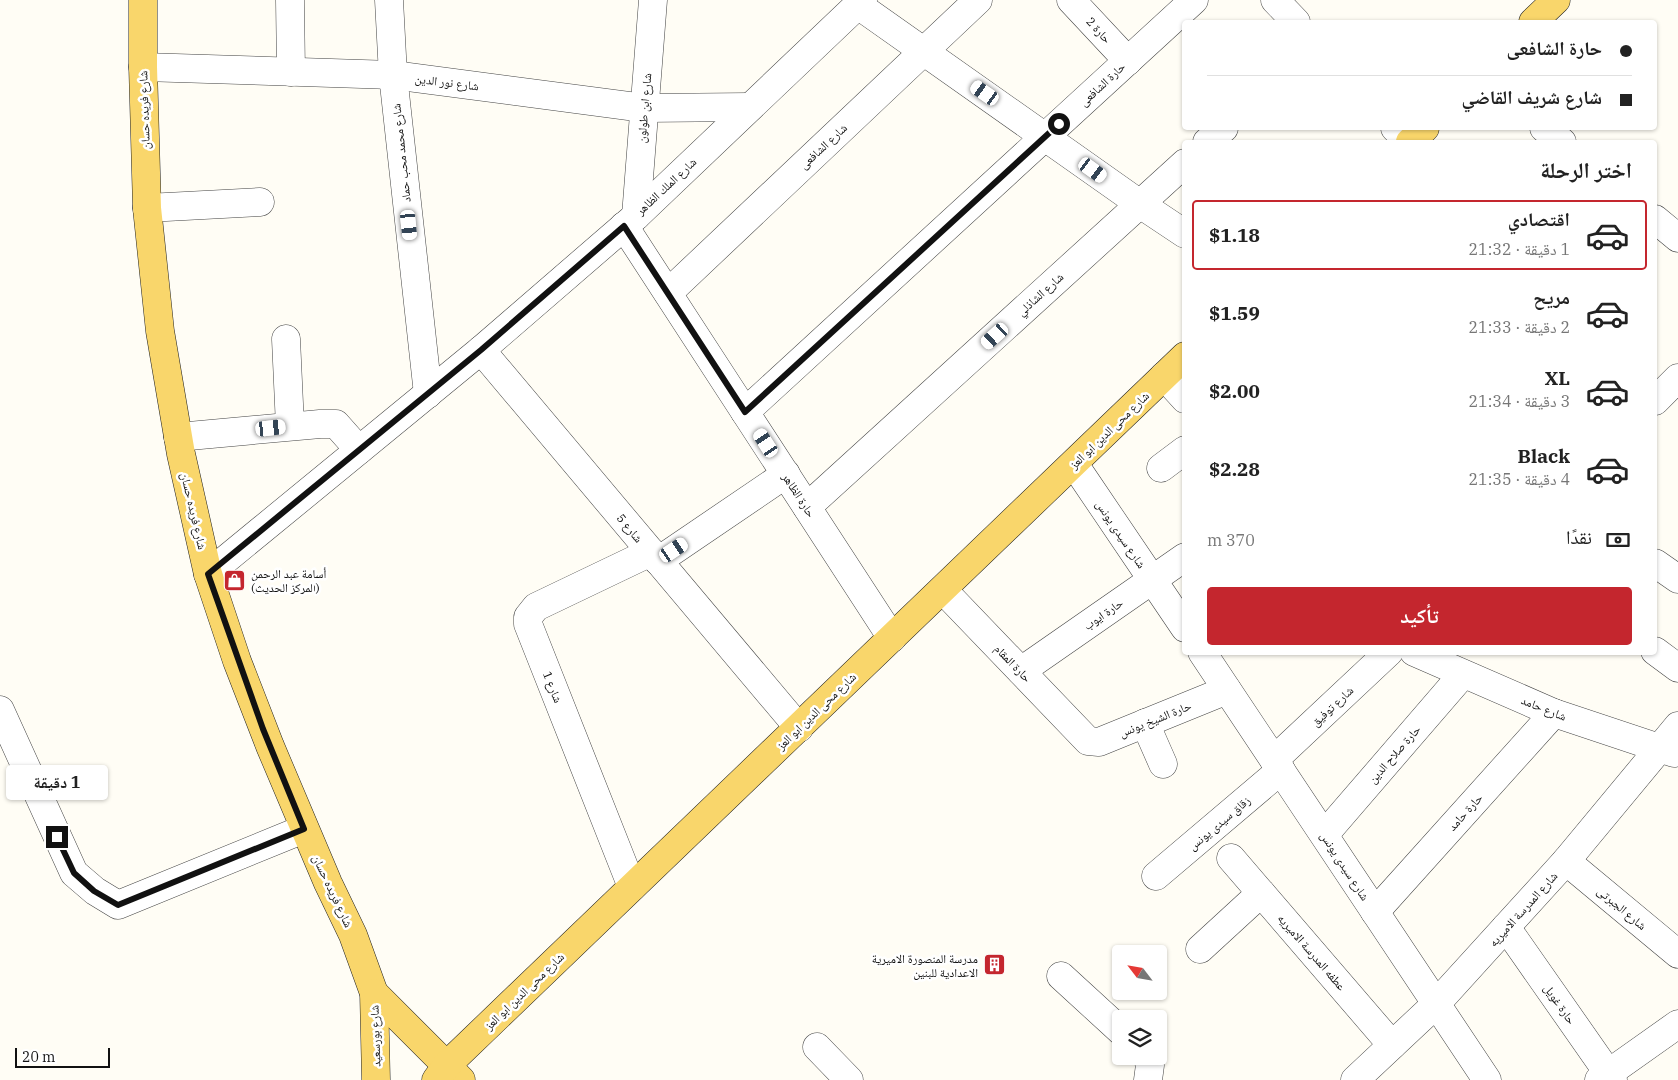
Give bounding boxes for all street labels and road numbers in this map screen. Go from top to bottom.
street label: حارة 2 [1083,14,1115,46]
street label: حارة الشافعى [1076,59,1128,109]
street label: شارع فريده حسان [135,70,154,150]
street label: شارع نور الدين [414,71,480,94]
street label: شارع ابن طولون [633,72,656,144]
street label: شارع محمد محب حماد [388,103,415,203]
street label: شارع الشافعى [796,120,851,173]
street label: شارع الملك الظاهر [632,154,700,219]
street label: شارع الشاذلي [1014,269,1069,321]
street label: شارع محى الدين ابو العز [1065,388,1153,473]
street label: حارة الظاهر [779,469,819,520]
street label: شارع فريده حسان [177,471,210,551]
street label: شارع سيدى يونس [1092,497,1149,572]
street label: شارع 5 [613,511,646,546]
street label: حارة ايوب [1080,595,1126,633]
street label: حارة المقام [991,641,1035,686]
street label: شارع 1 [539,669,566,705]
street label: شارع محى الدين ابو العز [772,669,860,754]
street label: شارع توفيق [1308,683,1357,730]
street label: شارع حامد [1519,692,1569,725]
street label: حارة الشيخ يونس [1117,698,1194,741]
street label: حارة صلاح الدين [1365,721,1424,786]
street label: حارة حامد [1444,790,1486,834]
street label: زقاق سيدى يونس [1185,792,1254,854]
street label: شارع سيدى يونس [1316,829,1373,904]
street label: شارع فريده حسان [309,852,356,930]
street label: شارع المدرسة الاميريه [1485,868,1561,950]
street label: شارع الجبرتى [1594,883,1650,934]
street label: عطفه المدرسة الاميريه [1275,911,1349,993]
street label: شارع محى الدين ابو العز [480,949,568,1034]
street label: حارة غويل [1541,981,1580,1028]
street label: شارع بورسعيد [366,1005,385,1067]

